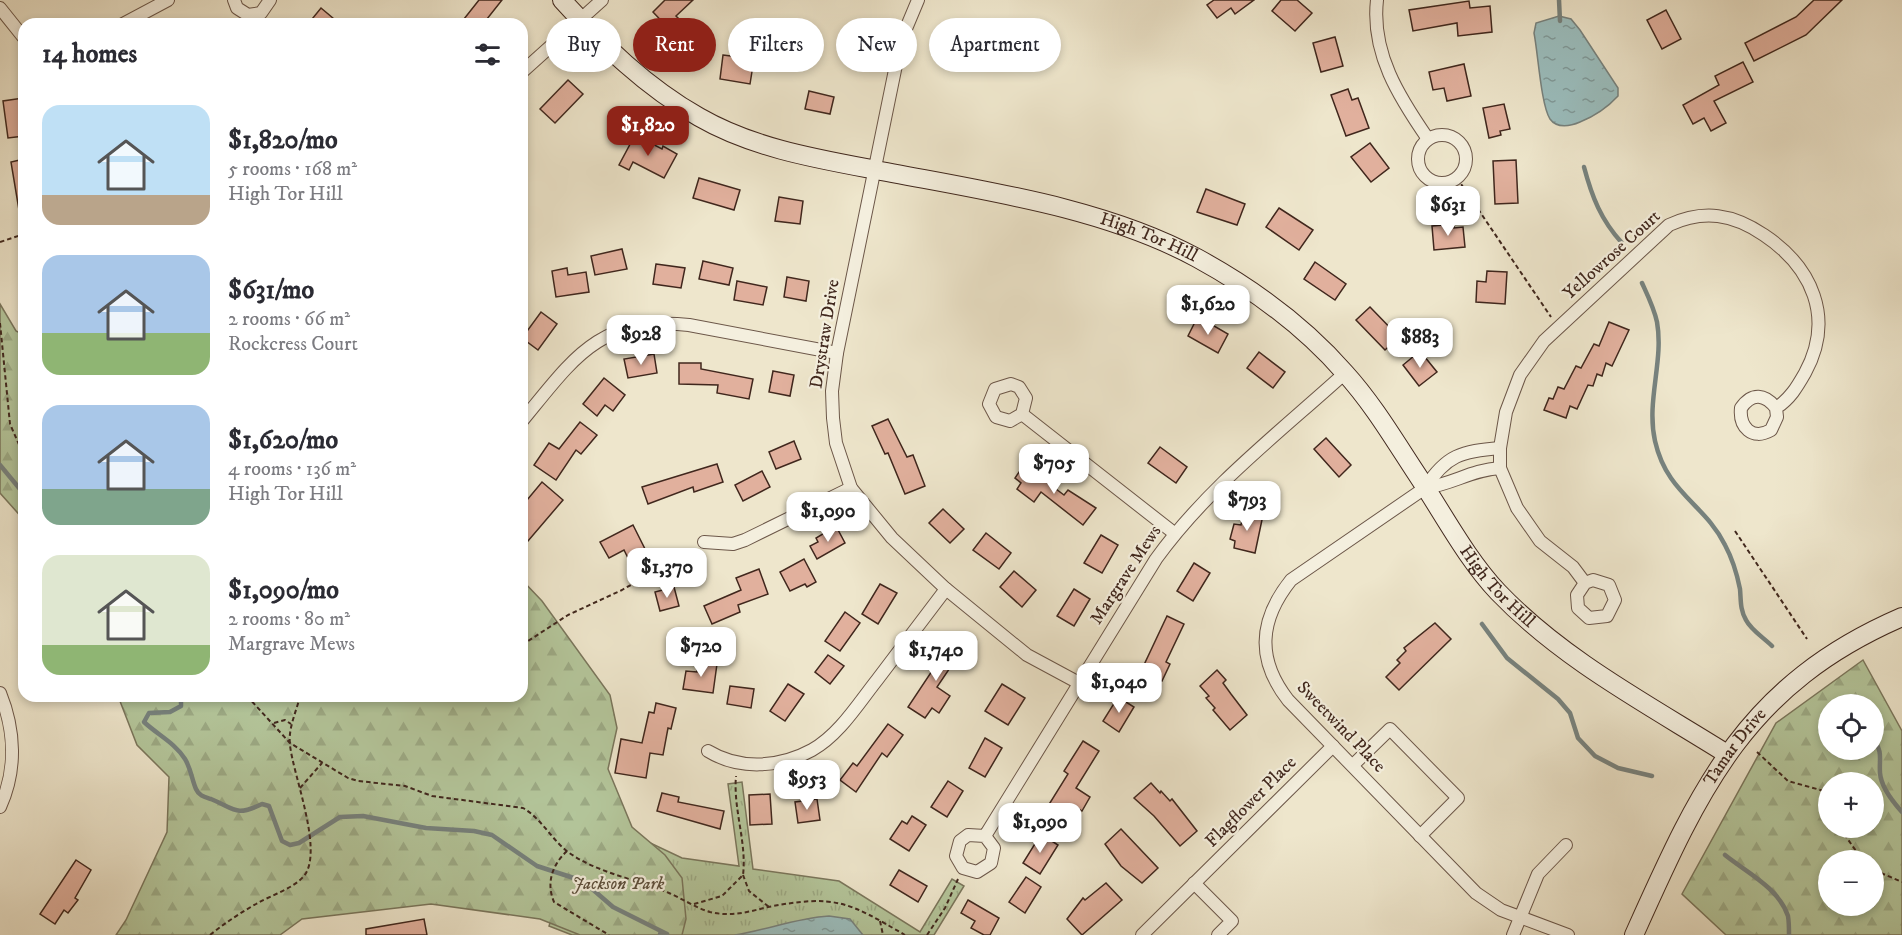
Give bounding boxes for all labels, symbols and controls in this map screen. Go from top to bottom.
chip: Buy [546,18,621,72]
chip: Rent [633,18,716,72]
chip: Filters [728,18,824,72]
chip: New [836,18,917,72]
chip: Apartment [929,18,1061,72]
text: 14 homes [42,38,137,71]
icon: filters [471,38,504,71]
pin: $1,820 [599,106,697,157]
text: $1,820 [621,113,675,138]
text: $1,820/mo [228,124,338,157]
icon: home [90,129,162,201]
text: 5 rooms · 168 m² [228,157,357,182]
text: High Tor Hill [228,182,343,207]
pin: $631 [1412,186,1484,237]
text: $631 [1430,193,1466,218]
street label: Yellowrose Court [1559,205,1665,304]
street label: High Tor Hill [1097,208,1202,267]
text: $631/mo [228,274,314,307]
street label: Drystraw Drive [806,278,844,390]
icon: home [90,279,162,351]
pin: $1,620 [1159,285,1257,336]
text: $1,620 [1181,292,1235,317]
text: 2 rooms · 66 m² [228,307,350,332]
pin: $928 [605,315,677,366]
pin: $883 [1384,318,1456,369]
text: $928 [621,322,661,347]
text: $883 [1401,325,1439,350]
text: Rockcress Court [228,332,358,357]
text: $1,620/mo [228,424,338,457]
icon: home [90,429,162,501]
pin: $705 [1018,444,1090,495]
text: $705 [1033,451,1075,476]
text: 4 rooms · 136 m² [228,457,356,482]
pin: $793 [1211,481,1283,532]
text: High Tor Hill [228,482,343,507]
text: $793 [1228,488,1266,513]
pin: $1,090 [779,492,877,543]
text: $1,090 [800,499,856,524]
street label: Margrave Mews [1086,521,1166,629]
street label: High Tor Hill [1454,541,1540,633]
pin: $1,370 [618,548,716,599]
text: $1,370 [641,555,693,580]
text: $1,090/mo [228,574,339,607]
icon: home [90,579,162,651]
text: 2 rooms · 80 m² [228,607,350,632]
pin: $720 [665,627,737,678]
pin: $1,740 [887,631,985,682]
text: Margrave Mews [228,632,355,657]
text: $720 [680,634,722,659]
text: $1,740 [909,638,963,663]
pin: $1,040 [1070,663,1168,714]
text: $1,040 [1091,670,1147,695]
street label: Sweetwind Place [1292,677,1390,777]
map controls [1818,694,1884,916]
button: locate [1818,694,1884,760]
street label: Tamar Drive [1699,704,1771,790]
street label: Flagflower Place [1201,752,1301,852]
pin: $953 [771,760,843,811]
text: $953 [788,767,826,792]
button: + [1818,772,1884,838]
pin: $1,090 [991,803,1089,854]
text: $1,090 [1012,810,1068,835]
button: − [1818,850,1884,916]
park label: Jackson Park [572,873,665,895]

